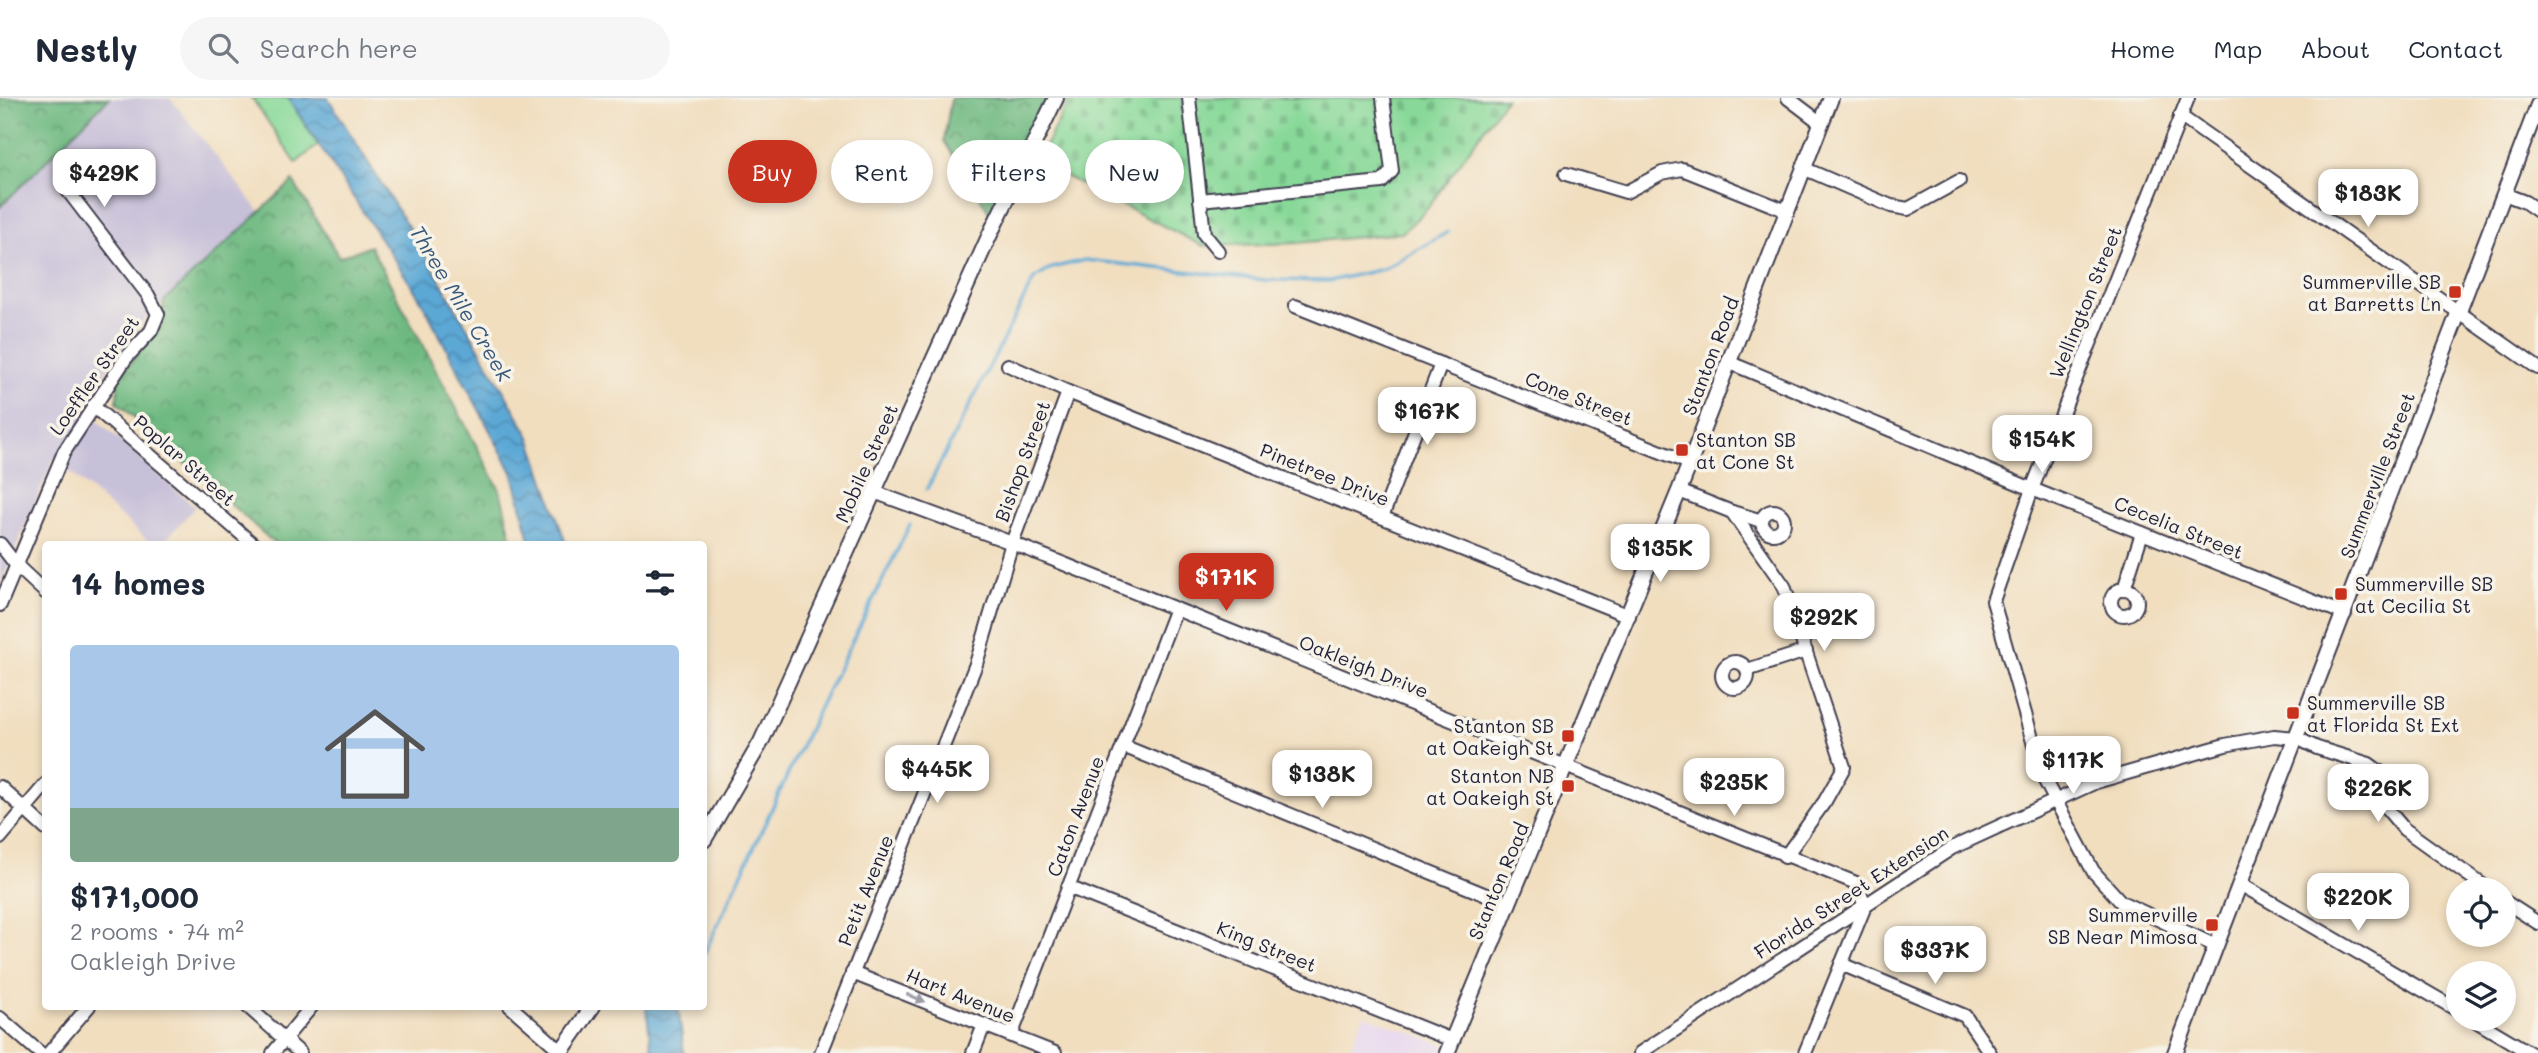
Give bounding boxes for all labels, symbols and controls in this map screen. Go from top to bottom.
search box [180,17,670,80]
text: Nestly [35,27,138,70]
icon: search [204,29,242,67]
text: Search here [260,31,418,65]
text: Home [2110,33,2175,64]
text: Map [2213,33,2262,64]
text: About [2300,33,2370,64]
text: Contact [2408,33,2503,64]
chip: Buy [728,140,817,203]
chip: Rent [831,140,933,203]
chip: Filters [947,140,1071,203]
chip: New [1085,140,1184,203]
pin: $429K [55,150,153,209]
text: $429K [69,157,139,187]
pin: $183K [2319,170,2417,229]
text: $183K [2334,177,2402,207]
water label: Three Mile Creek [405,220,520,387]
street label: Wellington Street [2043,222,2127,382]
place label: Summerville SB at Barretts Ln [2303,269,2441,316]
marker: Summerville SB at Barretts Ln [2447,284,2463,300]
street label: Stanton Road [1676,293,1744,419]
street label: Loeffler Street [43,310,145,440]
street label: Cone Street [1522,365,1636,431]
pin: $167K [1378,388,1476,447]
street label: Summerville Street [2334,388,2420,562]
text: $167K [1394,395,1460,425]
street label: Bishop Street [989,397,1055,525]
street label: Mobile Street [829,400,903,526]
street label: Poplar Street [129,409,241,511]
pin: $154K [1993,416,2091,475]
text: $154K [2008,423,2076,453]
place label: Stanton SB at Cone St [1696,427,1796,474]
street label: Pinetree Drive [1257,437,1393,511]
marker: Stanton SB at Cone St [1674,442,1690,458]
street label: Cecelia Street [2111,490,2247,564]
pin: $135K [1611,524,1709,584]
text: $135K [1627,532,1693,562]
pin: $171K [1177,554,1275,613]
text: $171K [1195,561,1257,591]
text: 14 homes [70,563,206,603]
icon: filters [641,564,679,602]
place label: Summerville SB at Cecilia St [2355,571,2493,618]
marker: Summerville SB at Cecilia St [2333,586,2349,602]
pin: $292K [1775,594,1873,653]
text: $292K [1790,601,1858,631]
street label: Oakleigh Drive [1296,629,1432,703]
place label: Summerville SB at Florida St Ext [2307,690,2459,737]
icon: home [312,691,438,817]
marker: Summerville SB at Florida St Ext [2285,705,2301,721]
place label: Stanton SB at Oakeigh St [1426,713,1554,760]
marker: Stanton SB at Oakeigh St [1560,728,1576,744]
pin: $117K [2024,736,2122,796]
text: $117K [2042,744,2104,774]
pin: $445K [888,746,986,805]
pin: $138K [1273,750,1371,810]
street label: Caton Avenue [1041,752,1109,880]
text: $445K [901,753,973,783]
text: $138K [1288,758,1356,788]
pin: $235K [1685,758,1783,818]
place label: Stanton NB at Oakeigh St [1426,763,1554,810]
pin: $226K [2329,764,2427,824]
text: $235K [1699,766,1769,796]
text: $226K [2344,772,2412,802]
marker: Stanton NB at Oakeigh St [1560,778,1576,794]
street label: Stanton Road [1462,819,1534,943]
street label: Florida Street Extension [1749,820,1953,964]
street label: Petit Avenue [831,831,899,949]
pin: $220K [2309,874,2407,933]
text: $171,000 [70,876,199,916]
map controls [2446,877,2516,1031]
button: locate [2446,877,2516,947]
text: $220K [2323,881,2393,911]
place label: Summerville SB Near Mimosa [2048,902,2198,949]
street label: King Street [1213,915,1321,977]
text: 2 rooms · 74 m² [70,916,244,946]
marker: Summerville SB Near Mimosa [2204,917,2220,933]
pin: $337K [1886,926,1984,986]
text: $337K [1900,934,1970,964]
text: Oakleigh Drive [70,946,236,976]
button: layers [2446,961,2516,1031]
street label: Hart Avenue [903,962,1019,1028]
one-way arrow [905,992,926,1003]

